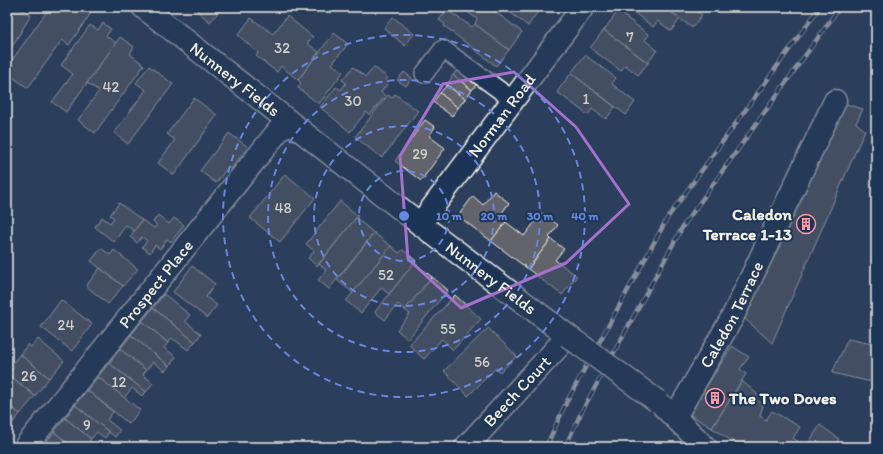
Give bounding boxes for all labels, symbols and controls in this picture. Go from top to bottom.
house number: 7 [626,28,634,46]
street label: Nunnery Fields [186,38,284,121]
house number: 32 [274,39,290,57]
street label: Norman Road [464,69,540,161]
house number: 42 [103,78,120,96]
house number: 1 [583,90,590,108]
house number: 30 [344,92,362,110]
house number: 29 [412,145,428,163]
house number: 48 [274,199,292,217]
place label: Caledon Terrace 1-13 [702,204,792,244]
centre of rings [397,209,411,223]
text: 10 m [436,209,463,223]
text: 20 m [481,209,508,223]
text: 30 m [527,209,554,223]
text: 40 m [571,209,600,223]
building icon: Caledon Terrace 1-13 [795,213,817,235]
street label: Prospect Place [114,236,197,332]
street label: Nunnery Fields [442,237,541,319]
street label: Caledon Terrace [695,258,767,372]
house number: 52 [378,266,394,284]
house number: 24 [58,316,74,334]
house number: 55 [440,320,456,338]
street label: Beech Court [479,351,555,431]
house number: 56 [474,353,490,371]
house number: 26 [21,367,37,385]
house number: 12 [112,373,127,391]
building icon: The Two Doves [704,387,726,409]
place label: The Two Doves [728,388,837,408]
house number: 9 [83,416,91,434]

